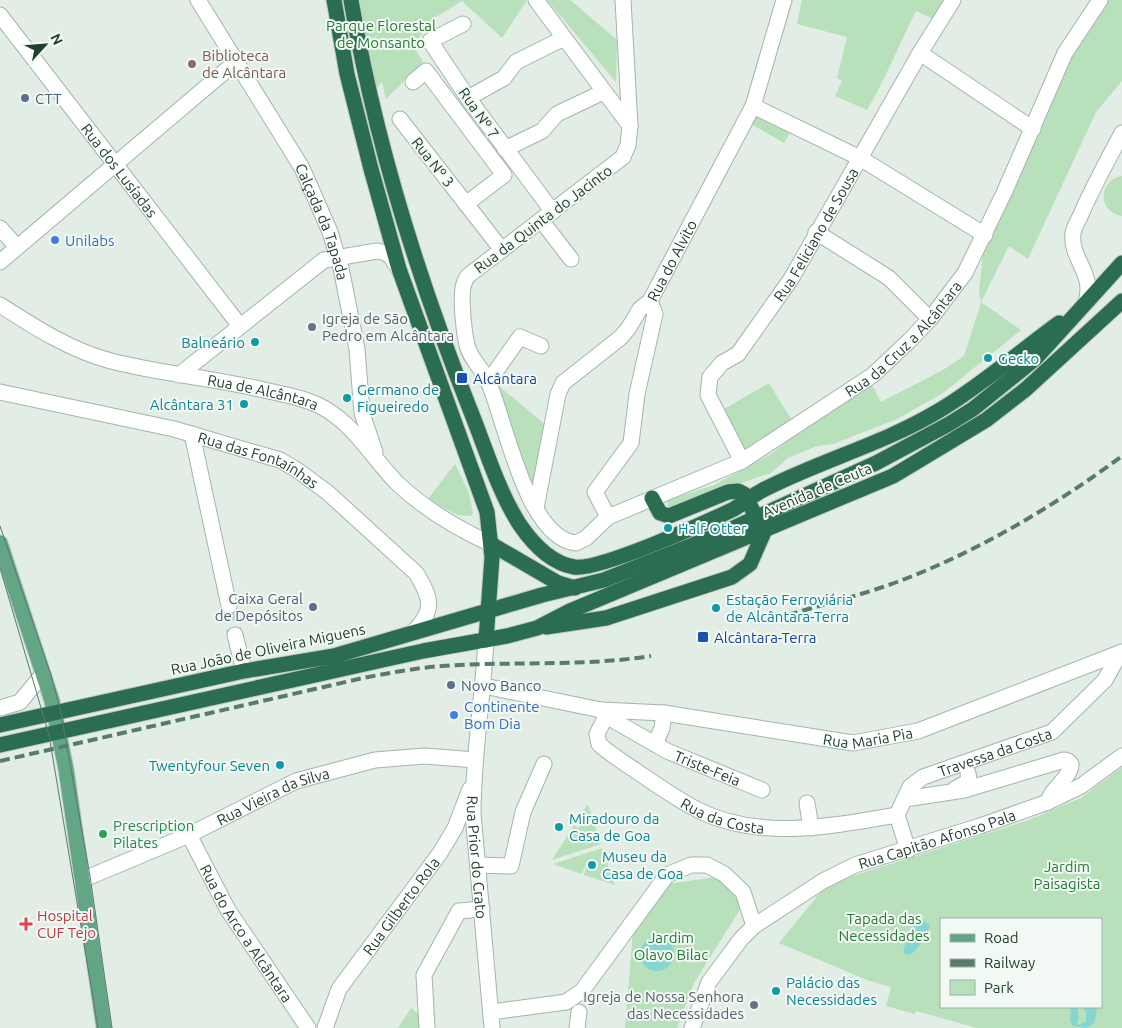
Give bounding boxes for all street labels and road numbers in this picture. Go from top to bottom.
street label: Rua Nº 7 [455,84,503,142]
street label: Rua dos Lusíadas [78,120,161,220]
street label: Rua Nº 3 [408,134,458,190]
street label: Calçada da Tapada [292,160,352,281]
street label: Rua da Quinta do Jacinto [471,162,615,276]
street label: Rua Feliciano de Sousa [770,164,861,304]
street label: Rua do Alvito [643,217,700,304]
street label: Rua da Cruz a Alcântara [842,277,965,400]
street label: Rua de Alcântara [206,371,321,413]
street label: Rua das Fontaínhas [196,428,322,491]
street label: Avenida de Ceuta [760,459,874,521]
street label: Rua João de Oliveira Miguens [169,620,367,678]
street label: Rua Maria Pia [822,724,914,752]
street label: Travessa da Costa [936,724,1054,780]
street label: Triste-Feia [672,747,743,789]
street label: Rua Vieira da Silva [214,764,331,828]
street label: Rua da Costa [678,794,765,836]
street label: Rua Prior do Crato [464,795,491,920]
street label: Rua Capitão Afonso Pala [856,806,1018,872]
street label: Rua Gilberto Rola [359,854,443,958]
street label: Rua do Arco a Alcântara [197,861,296,1005]

